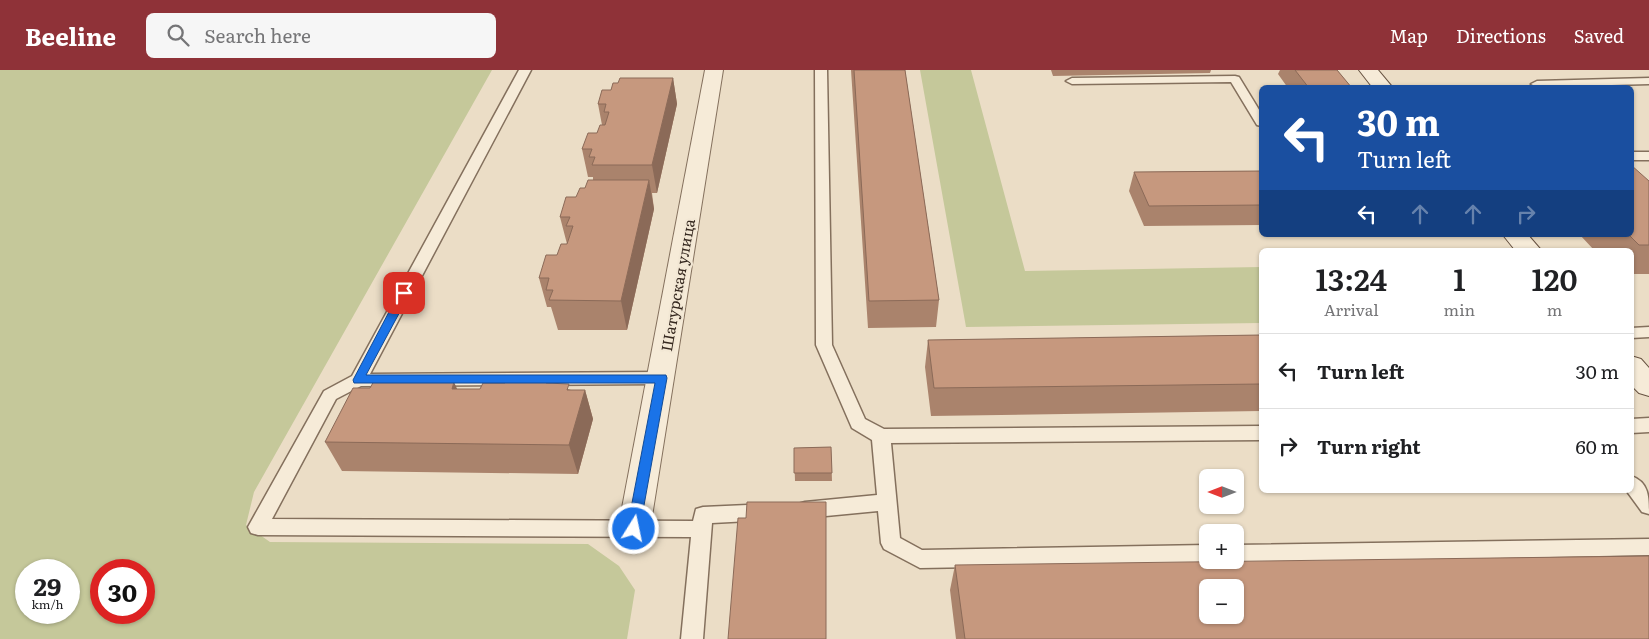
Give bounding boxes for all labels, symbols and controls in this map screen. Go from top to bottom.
search box [146,13,496,58]
text: Beeline [25,18,116,53]
icon: search [164,21,192,49]
text: Search here [204,21,311,49]
text: Map [1390,22,1428,49]
text: Directions [1456,22,1546,49]
text: Saved [1574,22,1624,49]
text: 30 m [1357,95,1440,147]
icon: left [1274,105,1339,170]
text: Turn left [1357,142,1451,175]
icon: left [1353,200,1381,228]
icon: ahead [1406,200,1434,228]
icon: ahead [1459,200,1487,228]
icon: right [1512,200,1540,228]
street label: Шатурская улица [654,216,700,353]
text: 13:24 [1315,256,1387,300]
text: 1 [1453,256,1466,300]
text: 120 [1531,256,1578,300]
pin [383,272,425,314]
icon: arrive [390,279,418,307]
text: Arrival [1324,297,1379,321]
text: min [1444,297,1475,321]
text: m [1547,297,1562,321]
icon: left [1274,357,1302,385]
text: Turn left [1317,357,1404,385]
text: 30 m [1575,357,1619,385]
icon: right [1274,432,1302,460]
text: Turn right [1317,432,1421,460]
text: 60 m [1576,432,1619,460]
north arrow [1199,469,1244,514]
map controls [1199,469,1244,624]
position arrow [607,502,659,554]
button: + [1199,524,1244,569]
speed limit sign: 30 [90,559,155,624]
text: 29 [34,567,61,604]
button: − [1199,579,1244,624]
text: km/h [32,595,63,613]

